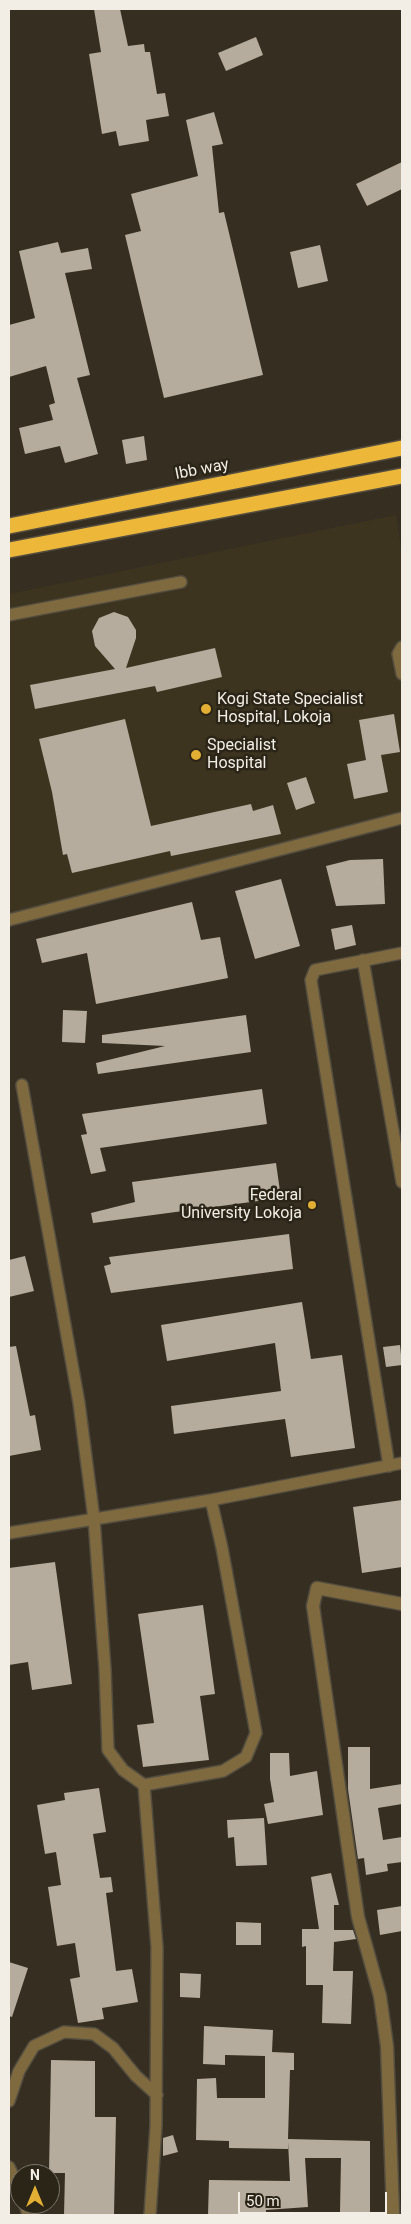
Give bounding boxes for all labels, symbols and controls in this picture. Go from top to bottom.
street label: Ibb way [173,455,231,485]
place label: Kogi State Specialist Hospital, Lokoja [217,690,363,728]
marker: Kogi State Specialist Hospital, Lokoja [199,702,213,716]
place label: Specialist Hospital [207,736,276,774]
marker: Specialist Hospital [189,748,203,762]
place label: Federal University Lokoja [181,1186,302,1224]
marker: Federal University Lokoja [306,1199,318,1211]
north arrow [10,2164,60,2214]
text: N [30,2167,40,2183]
scale bar [241,2182,390,2214]
text: 50 m [246,2192,280,2210]

